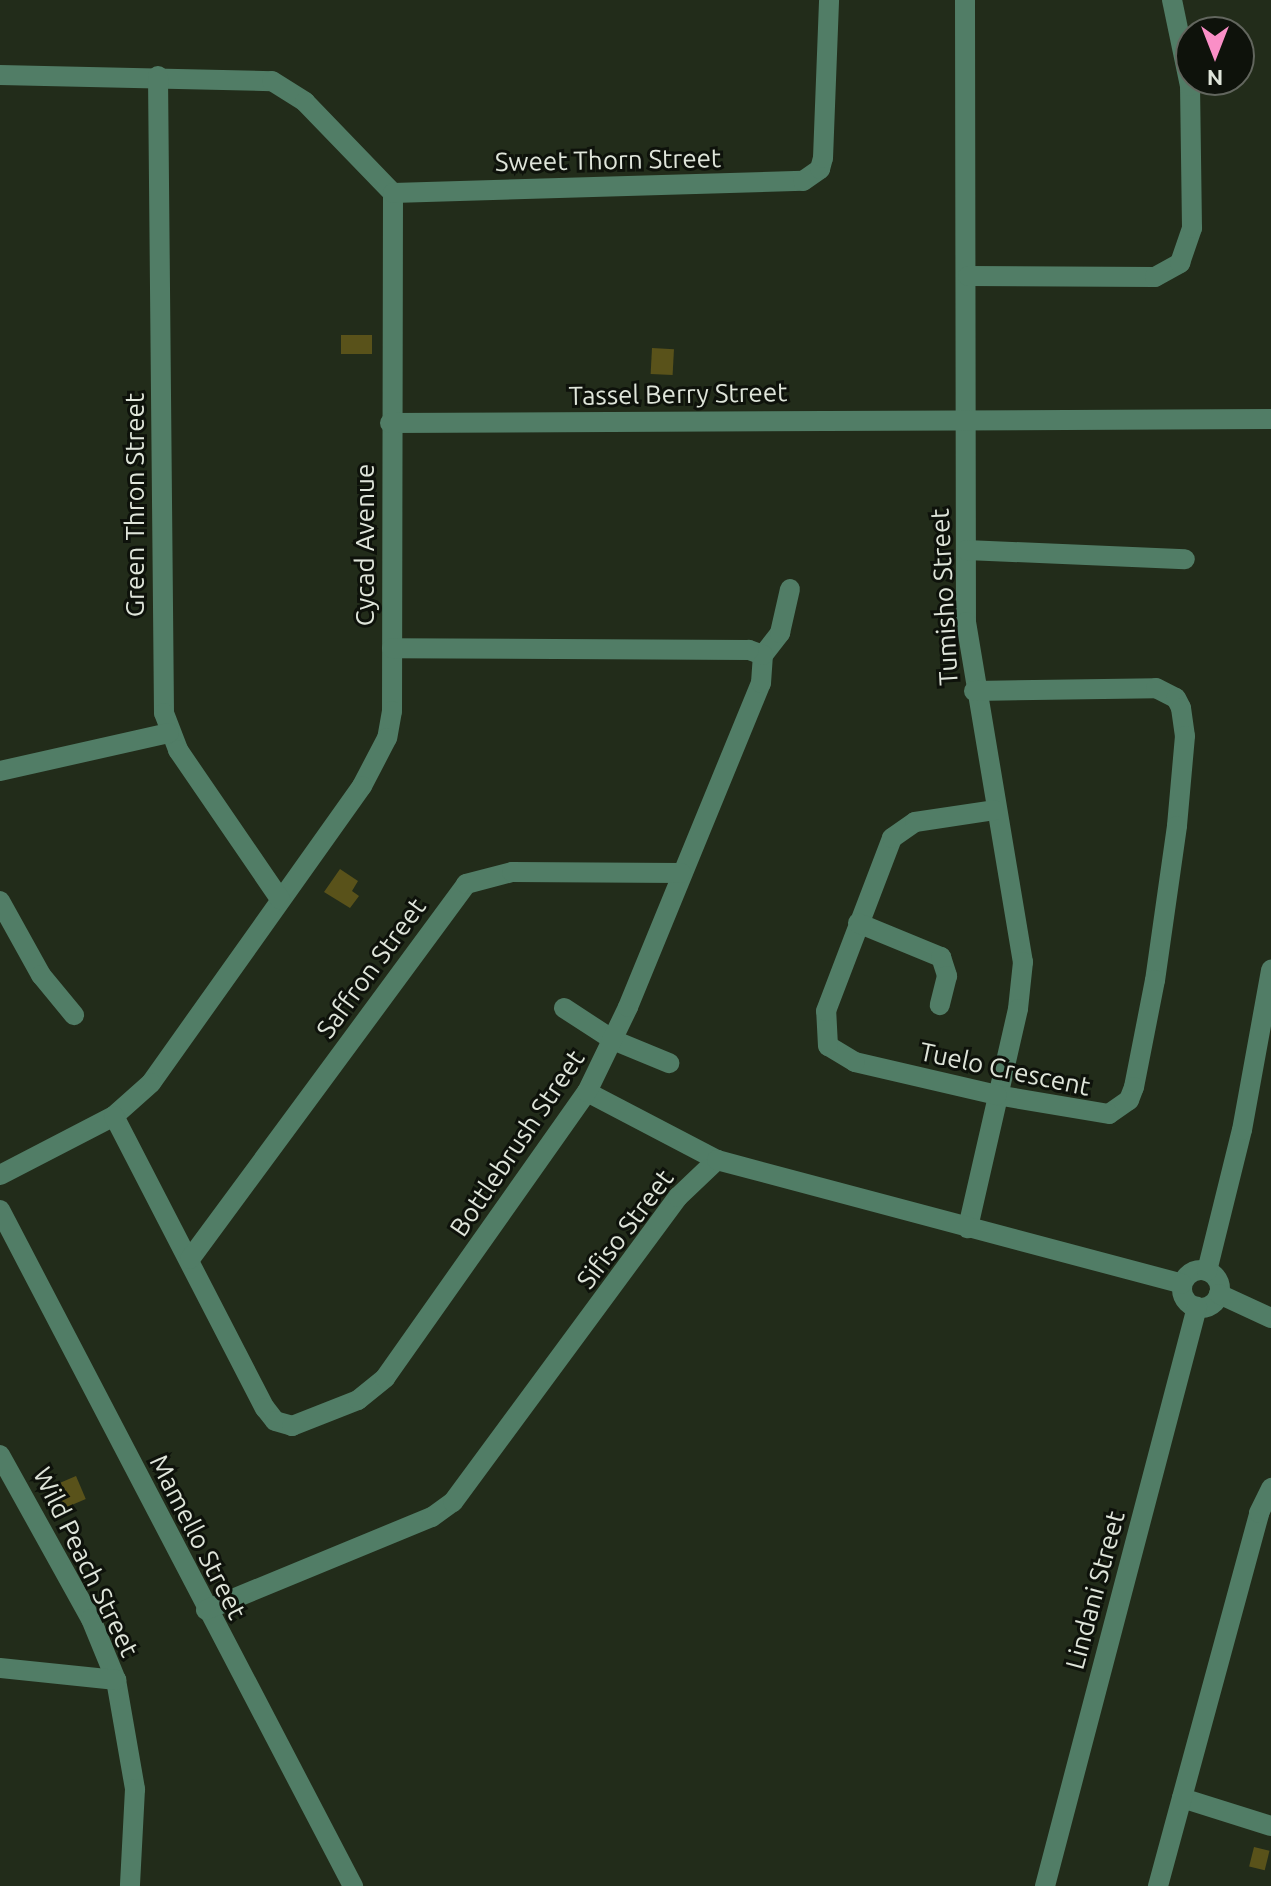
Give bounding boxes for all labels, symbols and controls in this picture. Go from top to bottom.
north arrow [1175,16,1255,96]
text: N [1207,66,1223,91]
street label: Sweet Thorn Street [495,142,721,178]
street label: Tassel Berry Street [568,376,788,412]
street label: Green Thron Street [119,393,151,617]
street label: Cycad Avenue [349,464,381,626]
street label: Tumisho Street [924,508,964,686]
street label: Saffron Street [310,892,432,1044]
street label: Tuelo Crescent [917,1036,1093,1102]
street label: Bottlebrush Street [443,1044,591,1242]
street label: Sifiso Street [570,1163,680,1295]
street label: Mamello Street [143,1450,253,1624]
street label: Wild Peach Street [27,1462,145,1662]
street label: Lindani Street [1059,1507,1131,1673]

